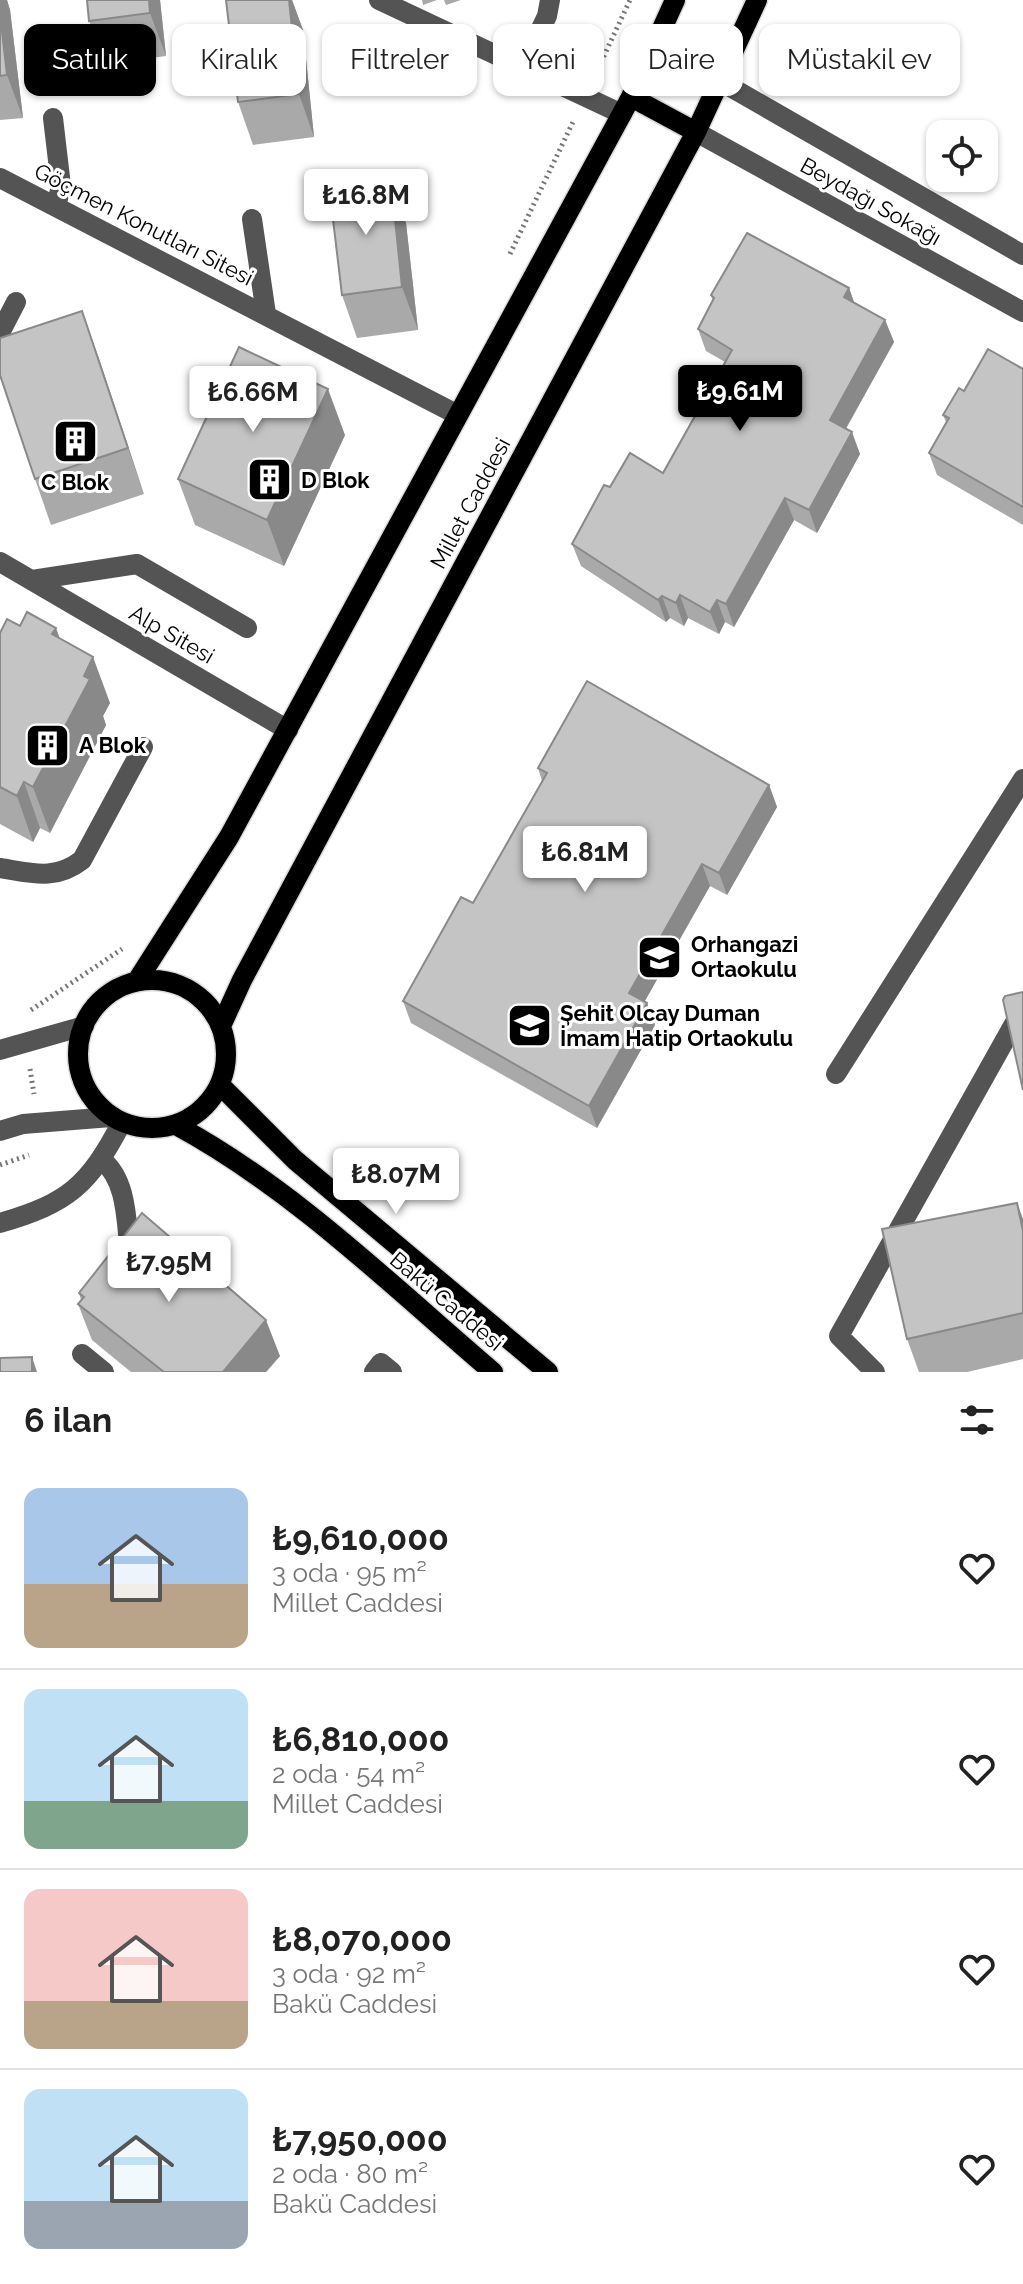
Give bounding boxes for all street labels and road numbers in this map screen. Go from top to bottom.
street label: Beydağı Sokağı [796,152,946,250]
street label: Göçmen Konutları Sitesi [30,157,258,291]
street label: Millet Caddesi [425,433,515,573]
street label: Alp Sitesi [125,599,219,669]
street label: Bakü Caddesi [385,1246,509,1356]

